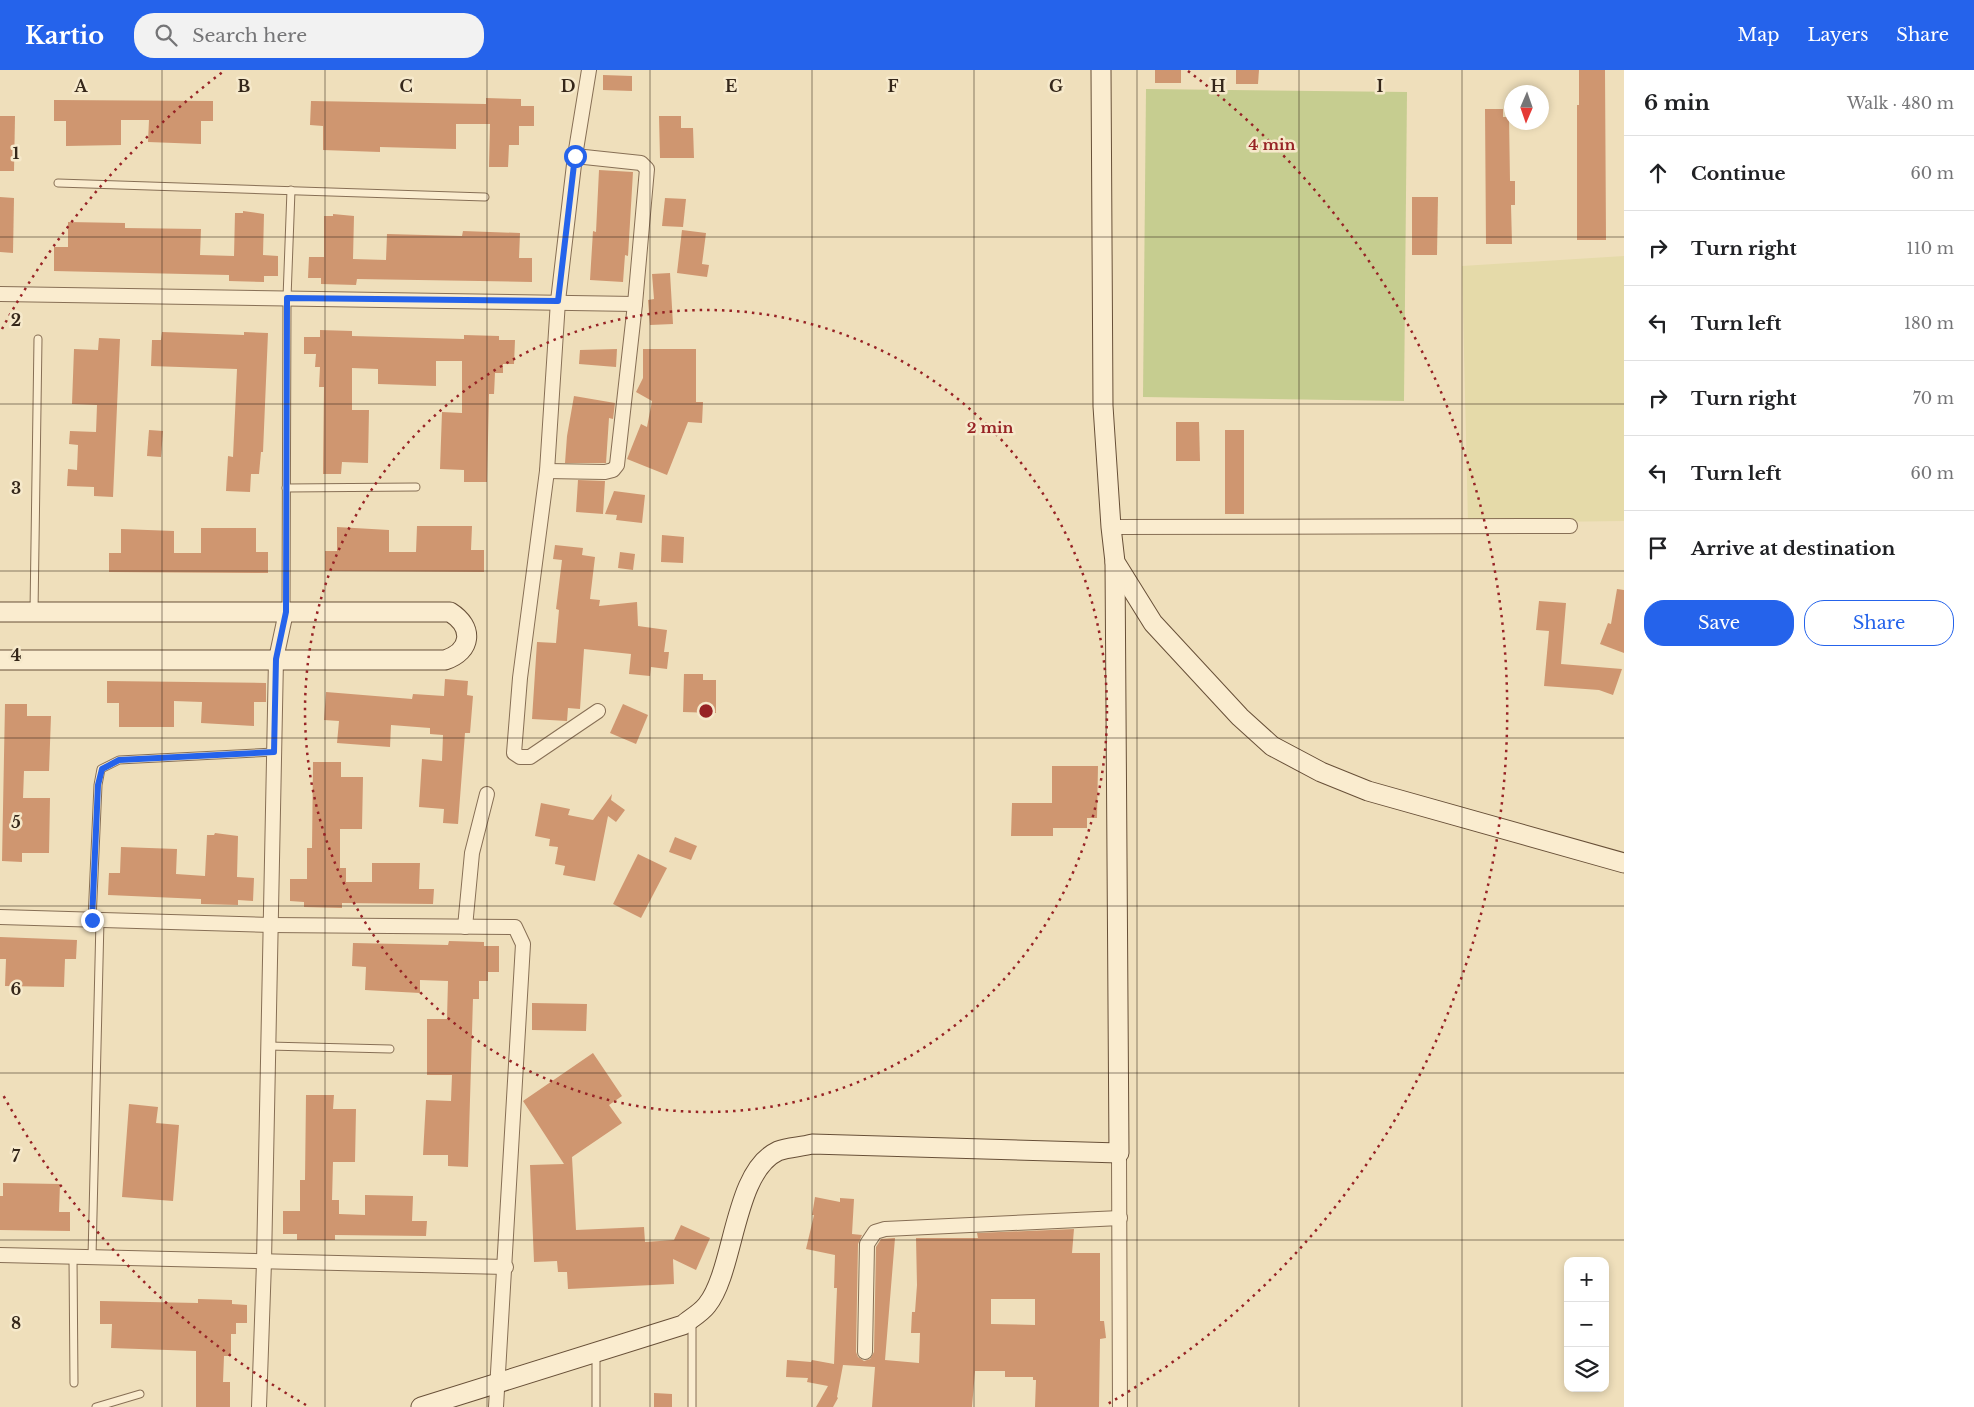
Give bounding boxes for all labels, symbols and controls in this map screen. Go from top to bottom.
search box [134,13,484,58]
text: Kartio [25,21,104,50]
icon: search [152,21,180,49]
text: Search here [192,24,307,47]
text: Map [1738,24,1779,46]
text: Layers [1807,24,1868,46]
text: Share [1896,24,1949,46]
text: A [74,76,89,96]
text: B [238,76,251,96]
text: C [399,76,413,96]
text: D [561,76,575,96]
text: E [725,76,737,96]
text: F [887,76,899,96]
text: G [1049,76,1063,96]
text: H [1210,76,1226,96]
text: I [1377,76,1384,96]
north arrow [1504,85,1549,130]
text: 6 min [1644,90,1710,116]
text: Walk · 480 m [1847,93,1954,113]
text: 4 min [1249,135,1296,154]
text: 1 [13,143,20,163]
route start [564,145,587,168]
icon: ahead [1644,159,1672,187]
text: Continue [1691,162,1786,185]
text: 60 m [1911,163,1954,183]
icon: right [1644,234,1672,262]
text: Turn right [1691,237,1797,260]
text: 110 m [1907,238,1954,258]
icon: left [1644,309,1672,337]
text: 2 [11,310,21,330]
text: Turn left [1691,312,1782,335]
text: 180 m [1904,313,1954,333]
icon: right [1644,384,1672,412]
text: Turn right [1691,387,1797,410]
text: 70 m [1913,388,1954,408]
text: 2 min [967,418,1013,437]
icon: left [1644,459,1672,487]
text: Turn left [1691,462,1782,485]
text: 60 m [1911,463,1954,483]
text: 3 [11,478,21,498]
icon: arrive [1644,534,1672,562]
text: Arrive at destination [1691,537,1895,560]
button: Save [1644,600,1794,646]
button: Share [1804,600,1954,646]
text: 4 [11,645,21,665]
centre of rings [697,702,715,720]
text: 5 [11,812,21,832]
route end [81,909,104,932]
text: 6 [11,979,22,999]
text: 7 [12,1146,21,1166]
map controls [1564,1257,1609,1392]
button: + [1564,1257,1609,1302]
button: − [1564,1302,1609,1347]
text: 8 [11,1313,21,1333]
button: layers [1564,1347,1609,1392]

